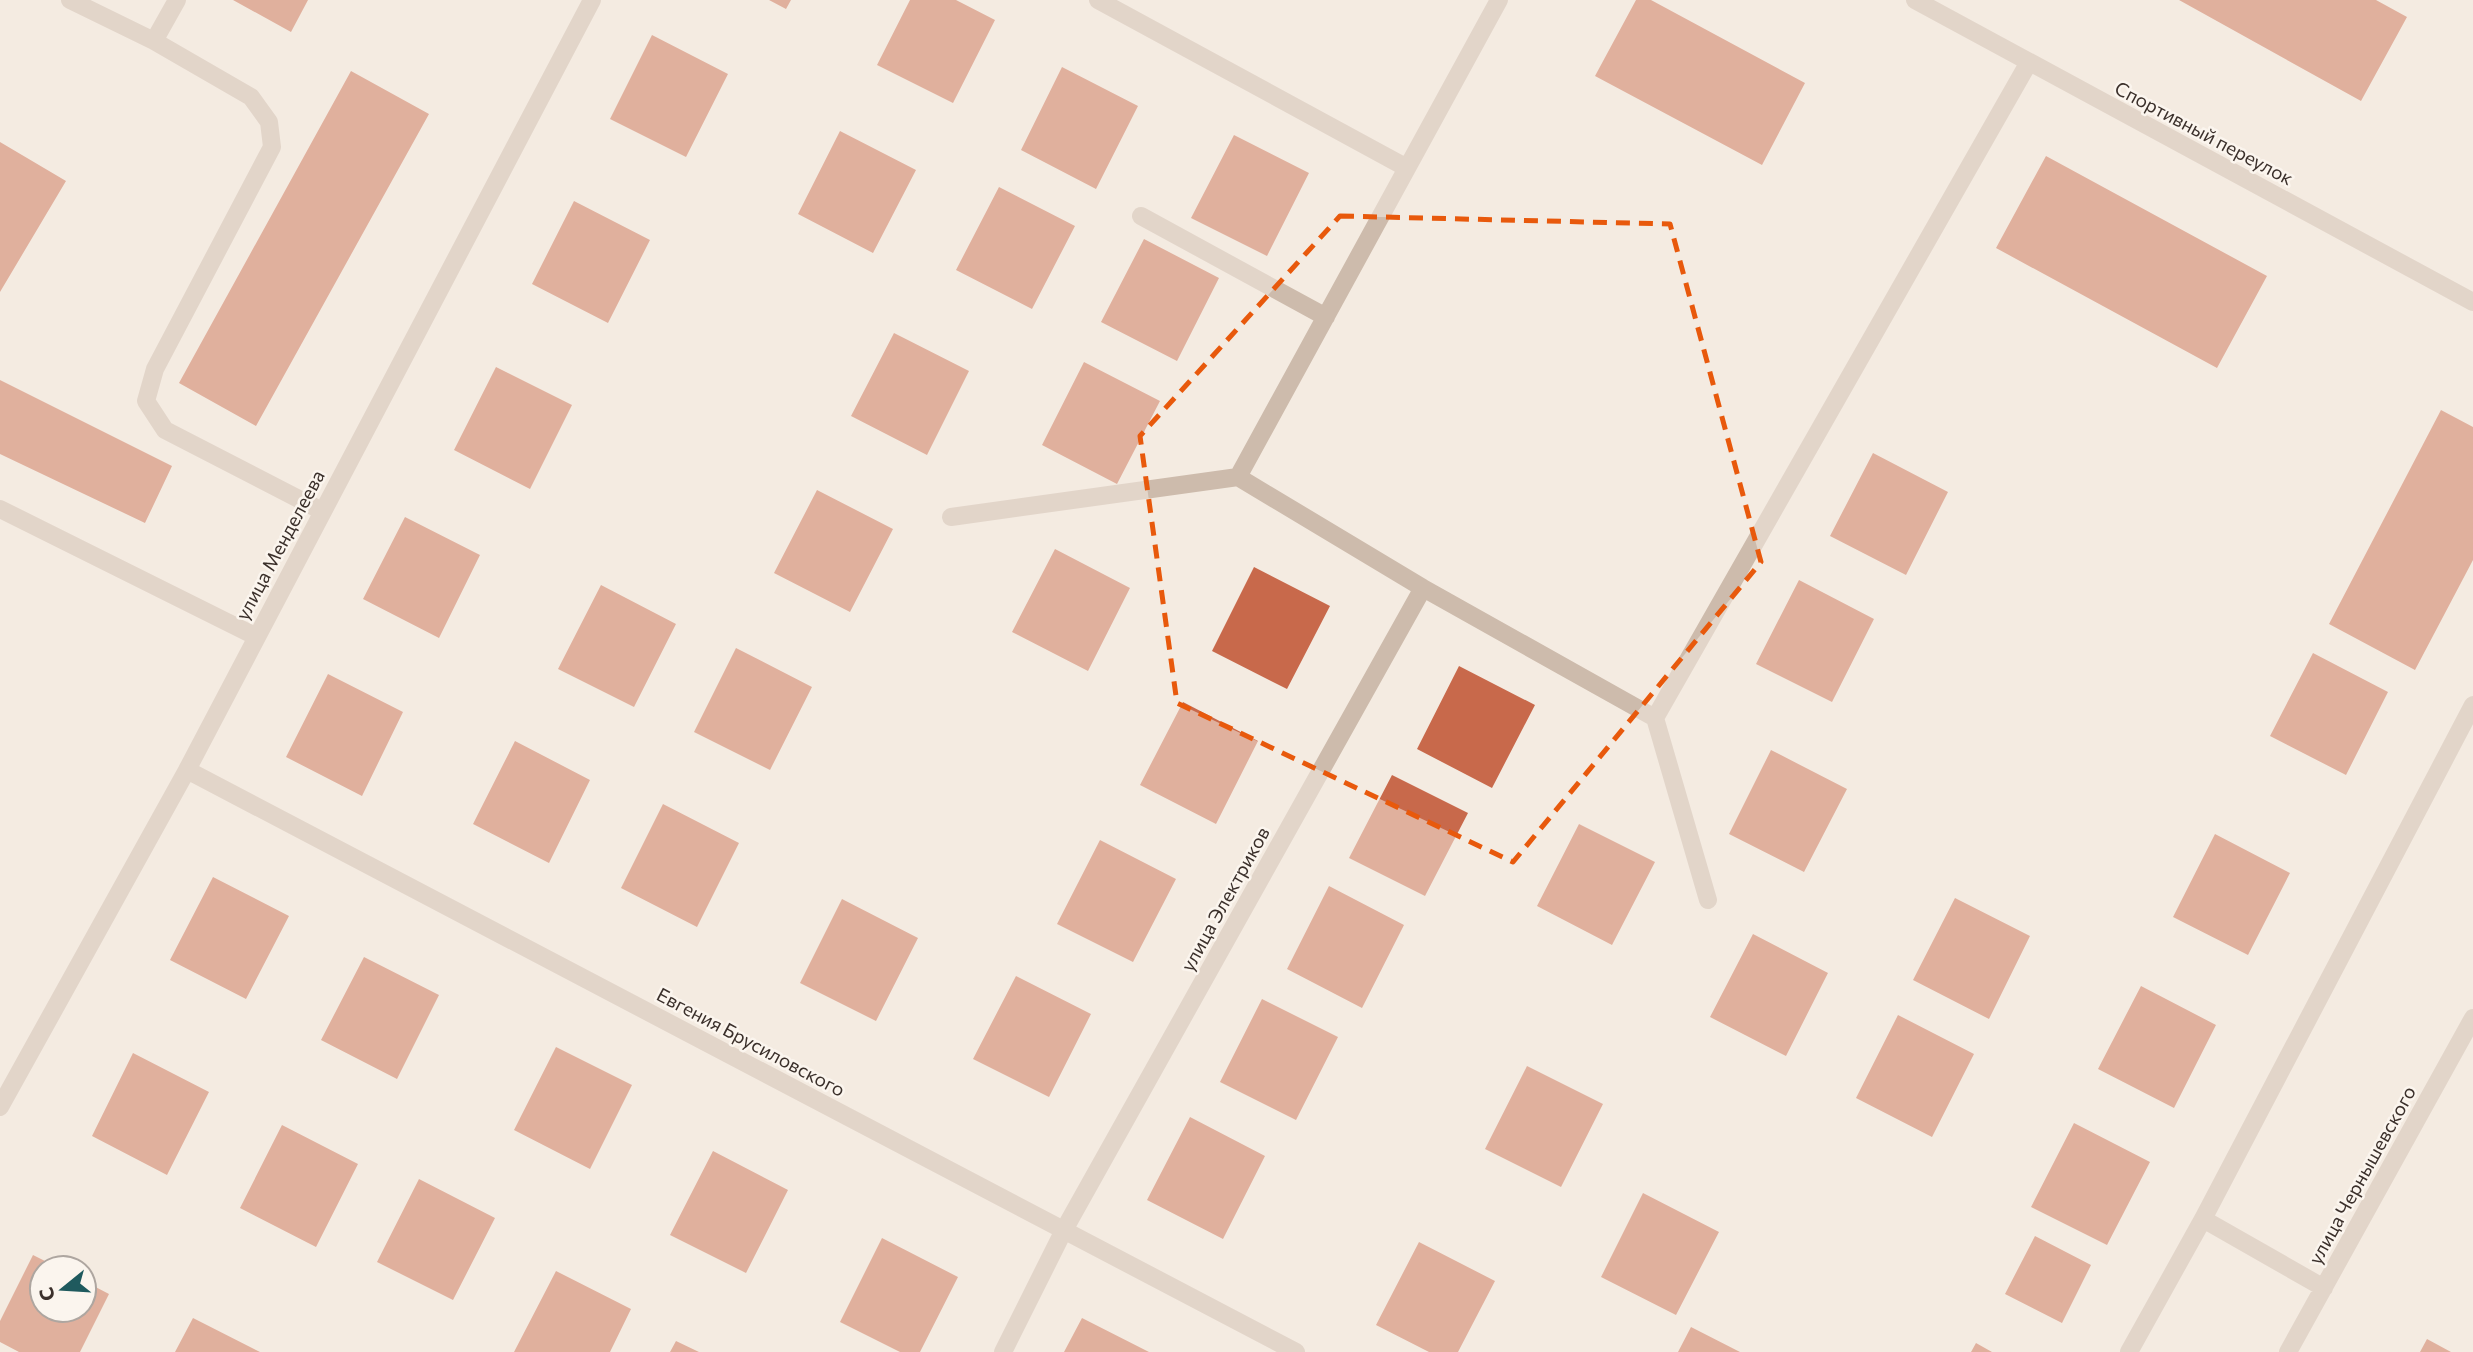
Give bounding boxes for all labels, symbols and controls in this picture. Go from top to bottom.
street label: Спортивный переулок [2111,76,2297,189]
street label: улица Менделеева [230,466,329,624]
street label: улица Электриков [1175,822,1274,975]
street label: Евгения Брусиловского [653,982,849,1101]
street label: улица Чернышевского [2303,1082,2420,1268]
north arrow [28,1254,98,1324]
text: С [33,1285,59,1304]

